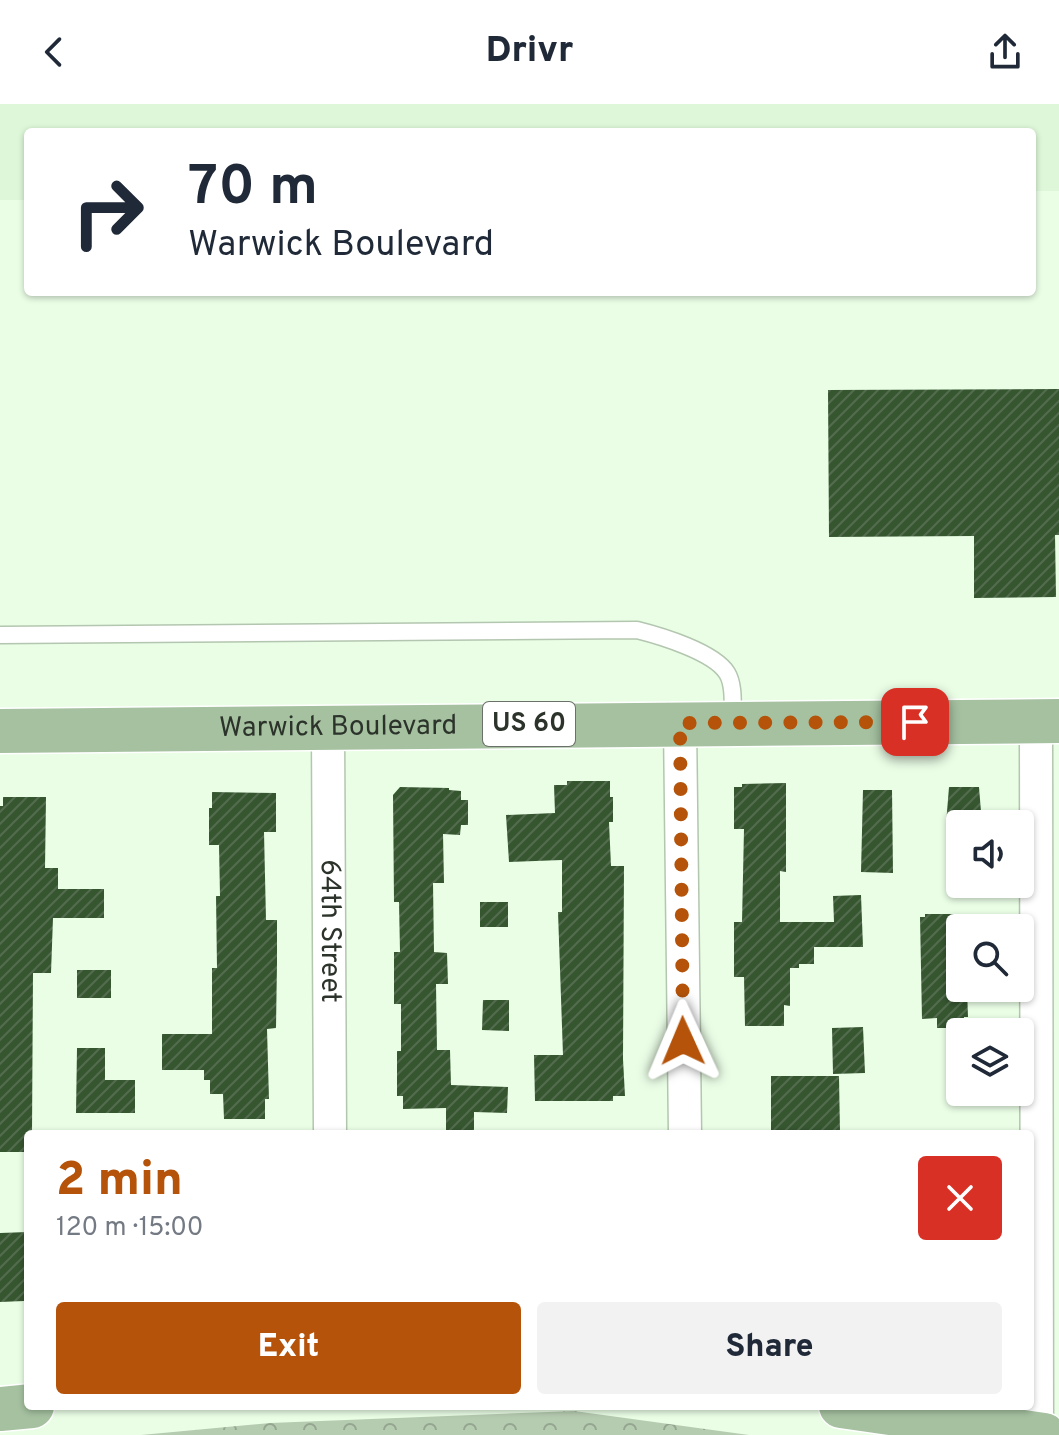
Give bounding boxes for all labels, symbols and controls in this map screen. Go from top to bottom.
text: Drivr [486,29,573,75]
icon: back [32,30,76,74]
icon: share [983,30,1027,74]
text: 70 m [188,154,318,224]
icon: right [56,160,160,264]
text: Warwick Boulevard [188,223,494,269]
pin [881,688,949,756]
icon: arrive [893,700,937,744]
road number: US 60 [483,702,575,746]
street label: Warwick Boulevard [219,709,457,747]
map controls [946,810,1034,1106]
button: sound [946,810,1034,898]
street label: 64th Street [311,859,347,1003]
button: search [946,914,1034,1002]
position arrow [641,999,725,1083]
button: layers [946,1018,1034,1106]
text: 2 min [56,1152,183,1212]
button: close [918,1156,1002,1240]
text: 120 m · 15:00 [56,1212,204,1245]
button: Exit [56,1302,521,1394]
button: Share [537,1302,1002,1394]

